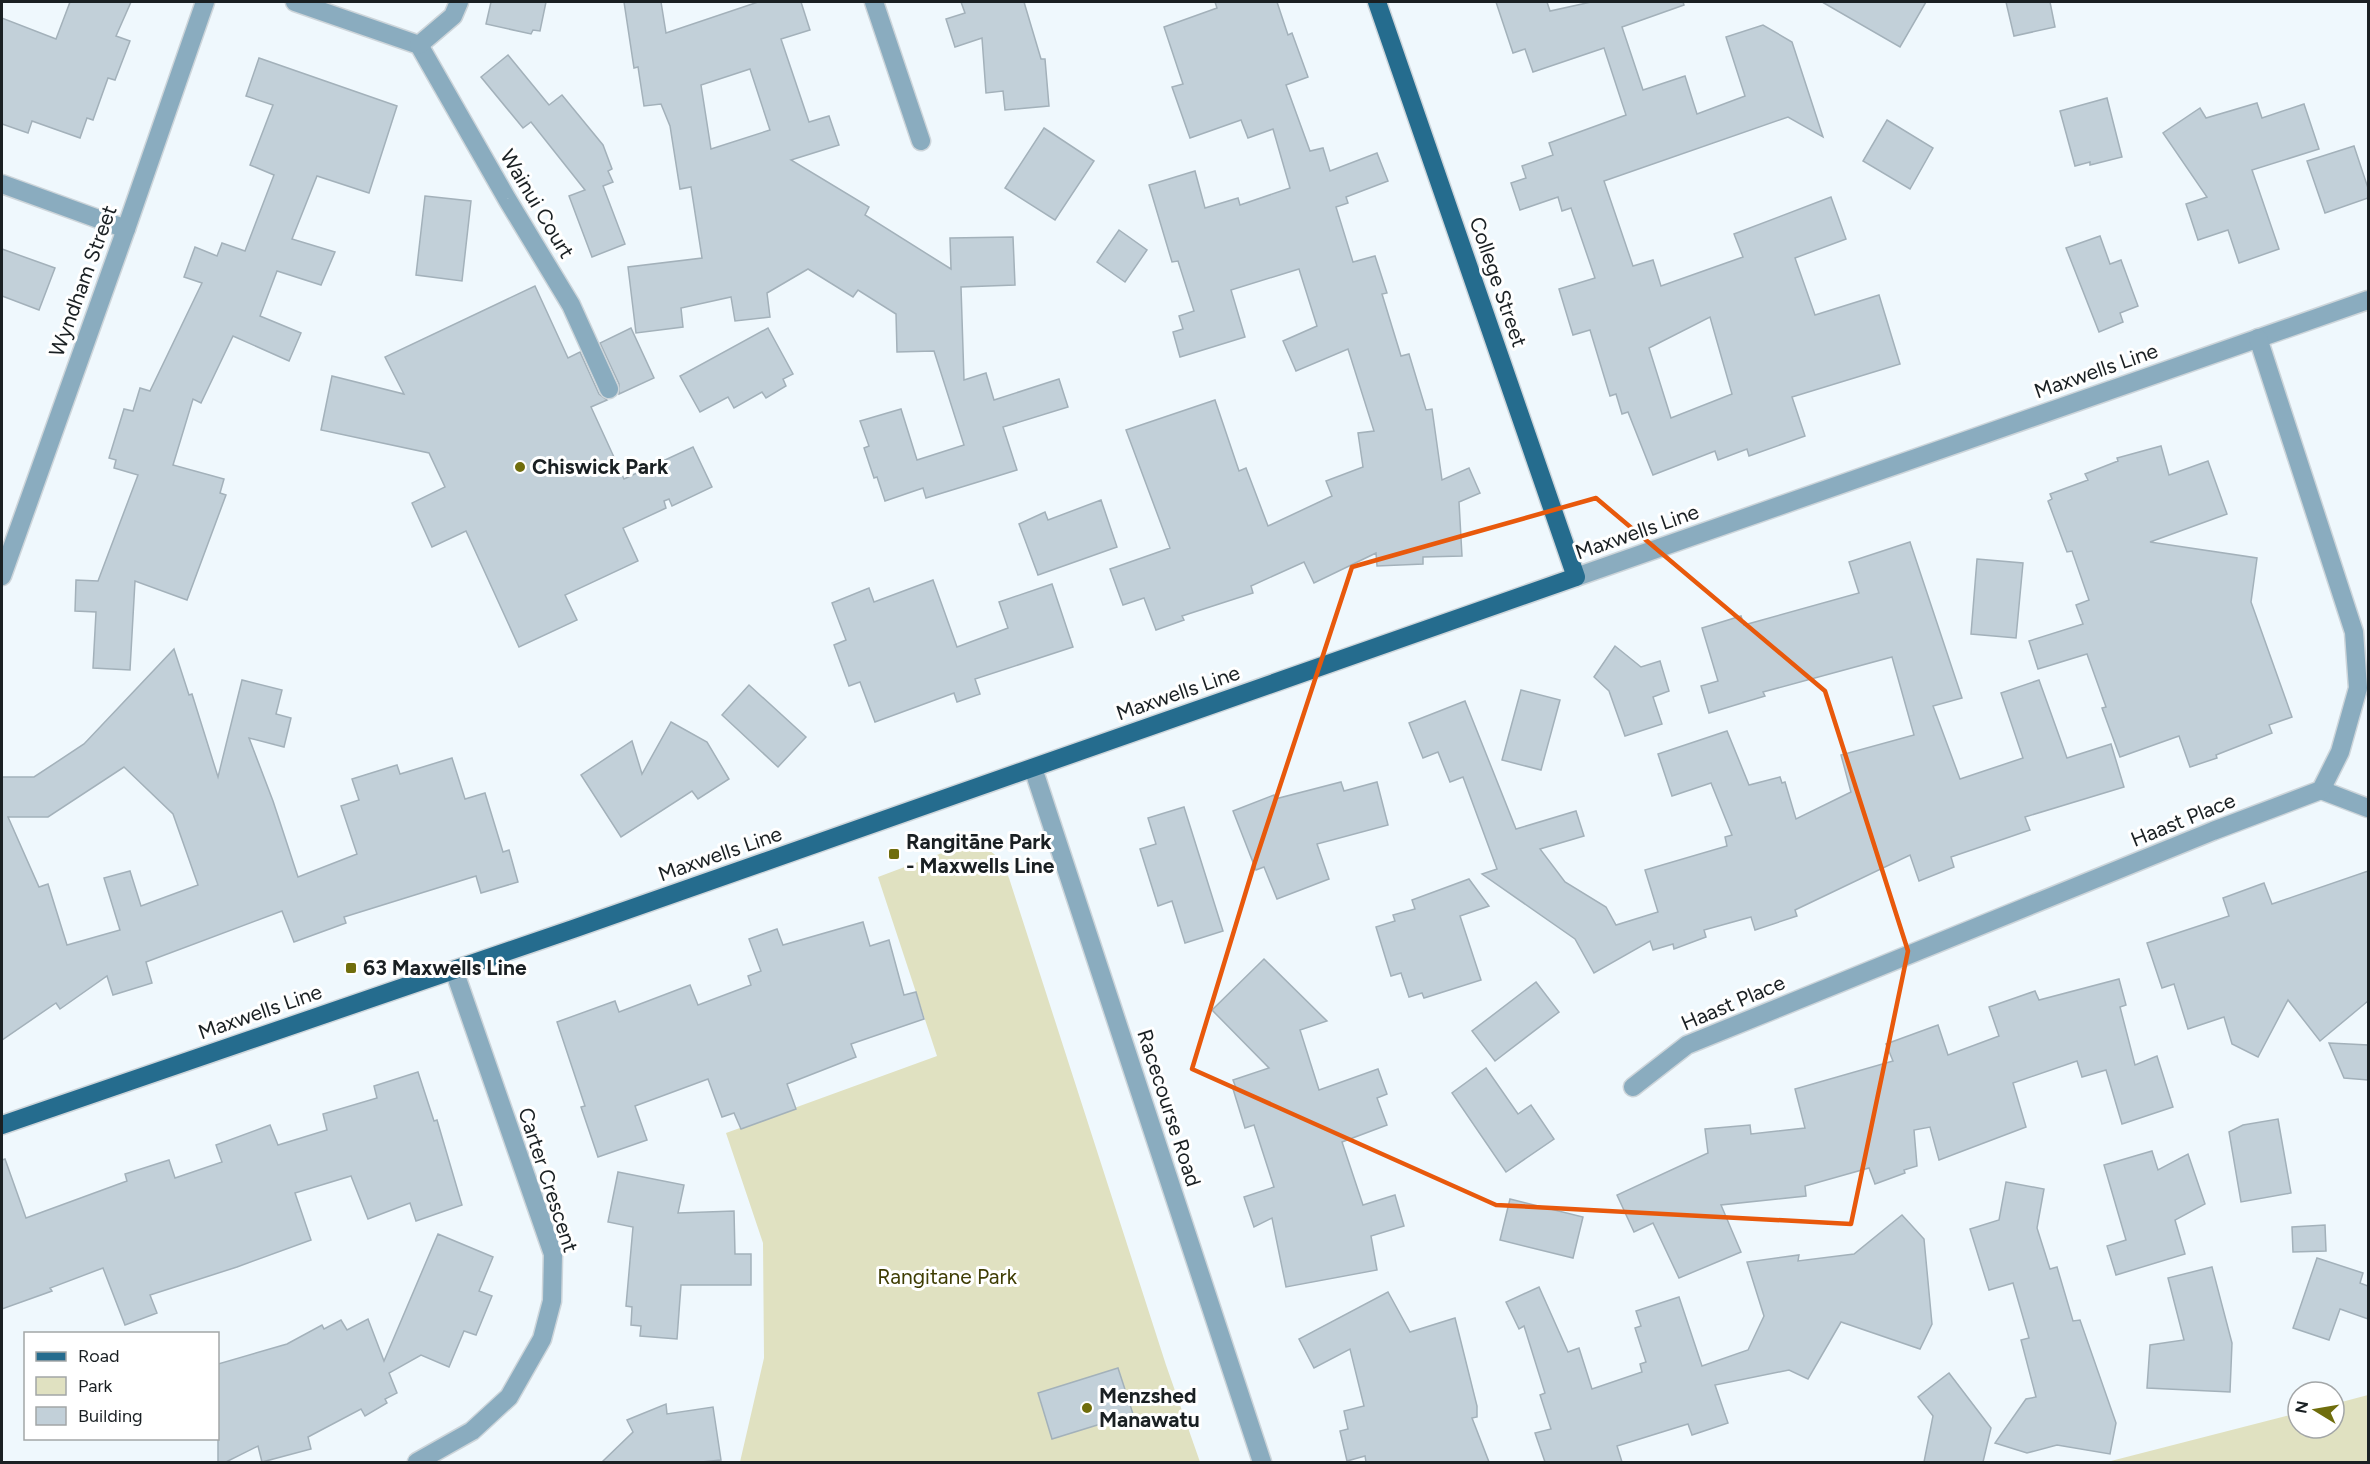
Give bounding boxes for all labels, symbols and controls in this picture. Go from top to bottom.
street label: Wainui Court [495,145,580,263]
street label: Wyndham Street [44,202,122,360]
street label: College Street [1465,214,1532,350]
street label: Maxwells Line [2031,338,2161,403]
place label: Chiswick Park [532,454,669,479]
marker: Chiswick Park [513,460,527,474]
street label: Maxwells Line [1572,499,1702,564]
street label: Maxwells Line [1113,660,1243,725]
street label: Haast Place [2127,787,2239,852]
street label: Maxwells Line [655,821,785,886]
place label: Rangitāne Park - Maxwells Line [906,829,1055,878]
marker: Rangitāne Park - Maxwells Line [887,847,901,861]
place label: 63 Maxwells Line [363,955,527,980]
marker: 63 Maxwells Line [344,961,358,975]
street label: Haast Place [1677,969,1789,1036]
street label: Maxwells Line [195,979,325,1044]
street label: Racecourse Road [1132,1026,1207,1190]
street label: Carter Crescent [513,1104,584,1255]
park label: Rangitane Park [877,1264,1018,1289]
legend [24,1332,219,1440]
text: Road [78,1345,119,1367]
text: Park [78,1375,113,1397]
north arrow [2286,1380,2346,1440]
place label: Menzshed Manawatu [1099,1383,1200,1432]
text: N [2291,1399,2312,1415]
marker: Menzshed Manawatu [1080,1401,1094,1415]
text: Building [78,1405,143,1427]

